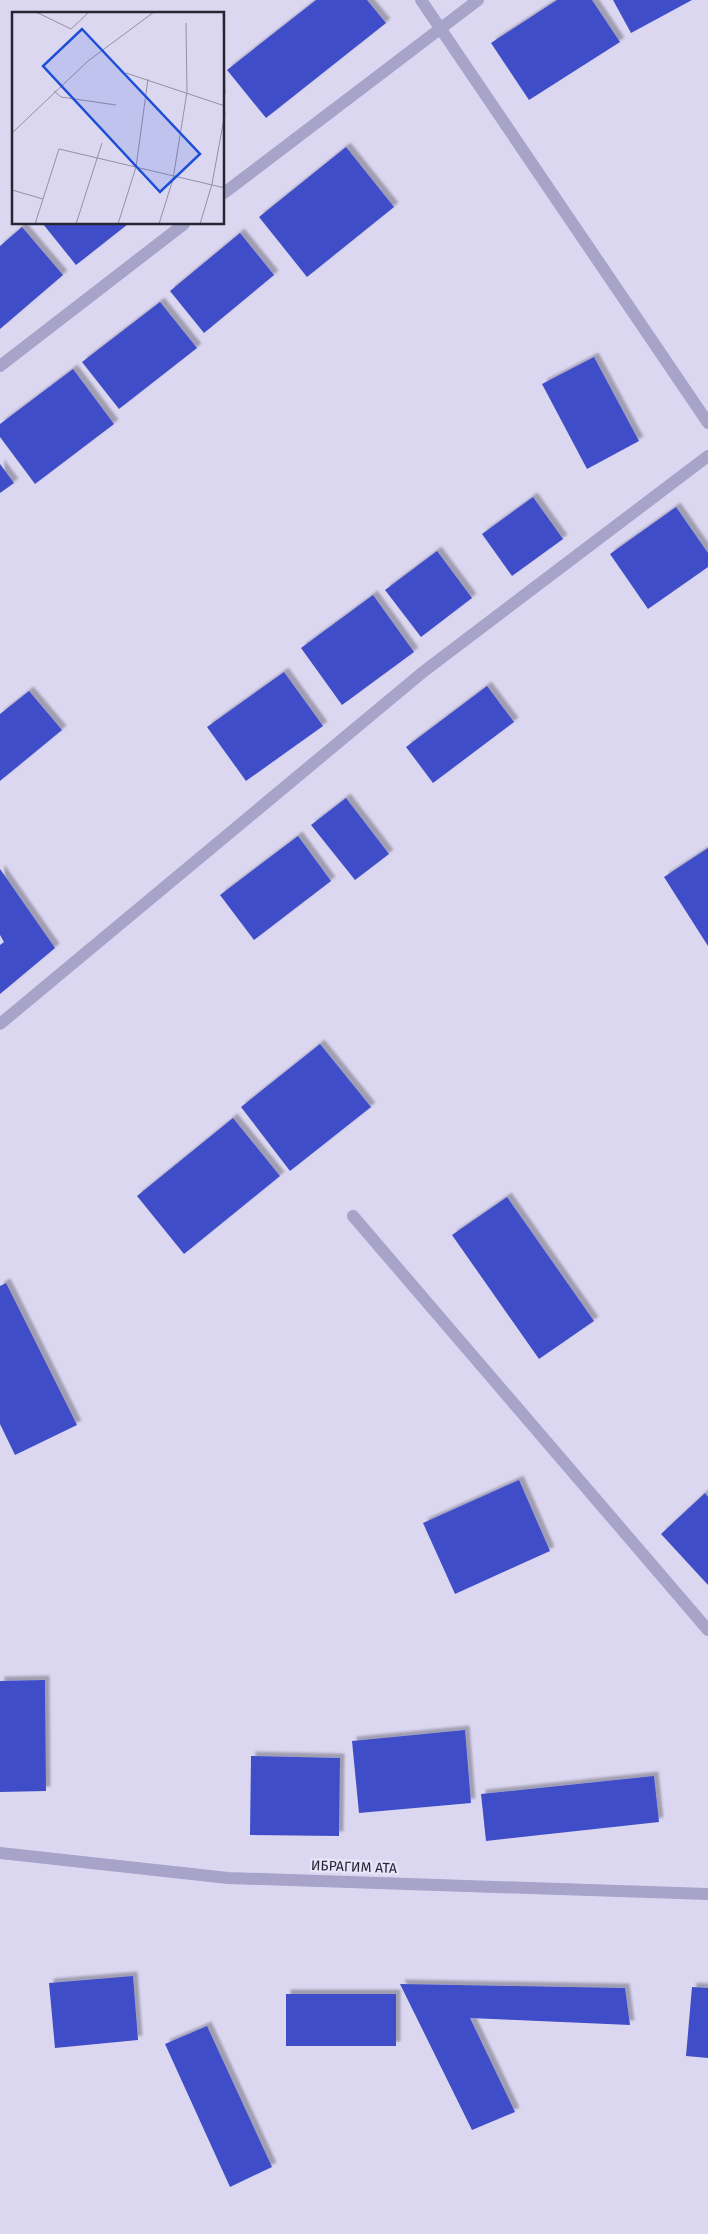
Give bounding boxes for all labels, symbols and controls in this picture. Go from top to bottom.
inset map [12,12,225,225]
street label: ИБРАГИМ АТА [311,1857,397,1877]

